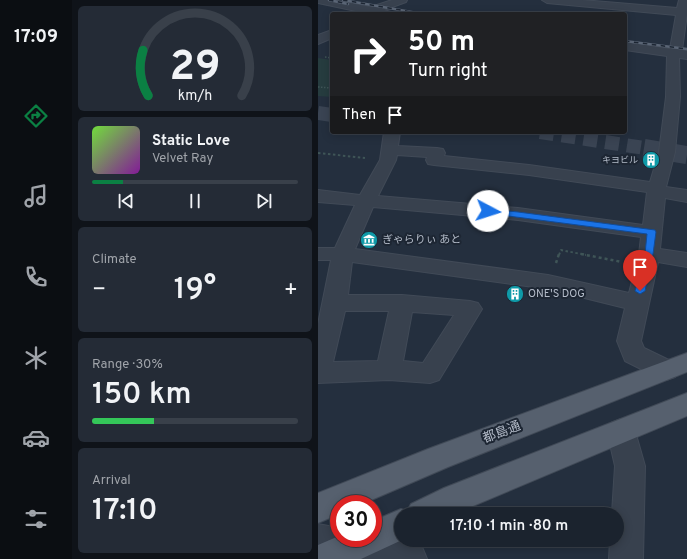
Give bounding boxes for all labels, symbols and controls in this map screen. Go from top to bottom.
text: 50 m [408,25,475,61]
text: 17:09 [14,26,58,49]
icon: right [342,28,394,80]
text: 29 [170,42,221,95]
text: Turn right [408,60,488,83]
text: km/h [178,87,212,105]
icon: directions [22,102,50,130]
icon: arrive [384,104,406,126]
text: Then [342,106,376,125]
text: Static Love [152,132,230,151]
building icon: キヨビル [641,150,661,170]
text: Velvet Ray [152,151,213,167]
place label: キヨビル [602,155,638,166]
icon: music [22,182,50,210]
icon: previous [115,190,137,212]
icon: pause [184,190,206,212]
icon: next [253,190,275,212]
position arrow [467,190,509,232]
museum icon: ぎゃらりぃ あと [359,230,379,250]
place label: ぎゃらりぃ あと [382,233,461,247]
pin [623,250,657,291]
text: Climate [92,252,137,268]
icon: arrive [629,256,651,278]
icon: phone [22,263,50,291]
text: 19° [174,272,216,309]
text: − [92,277,106,304]
text: + [284,277,298,304]
building icon: ONE'S DOG [505,284,525,304]
place label: ONE'S DOG [528,287,585,301]
icon: climate [22,344,50,372]
text: Range · 30% [92,357,163,373]
text: 150 km [92,377,192,414]
street label: 都島通 [481,419,523,447]
icon: car [22,424,50,452]
text: Arrival [92,473,131,489]
text: 17:10 [92,493,158,530]
speed limit sign: 30 [330,495,382,547]
icon: filters [22,505,50,533]
text: 17:10 · 1 min · 80 m [450,517,568,536]

